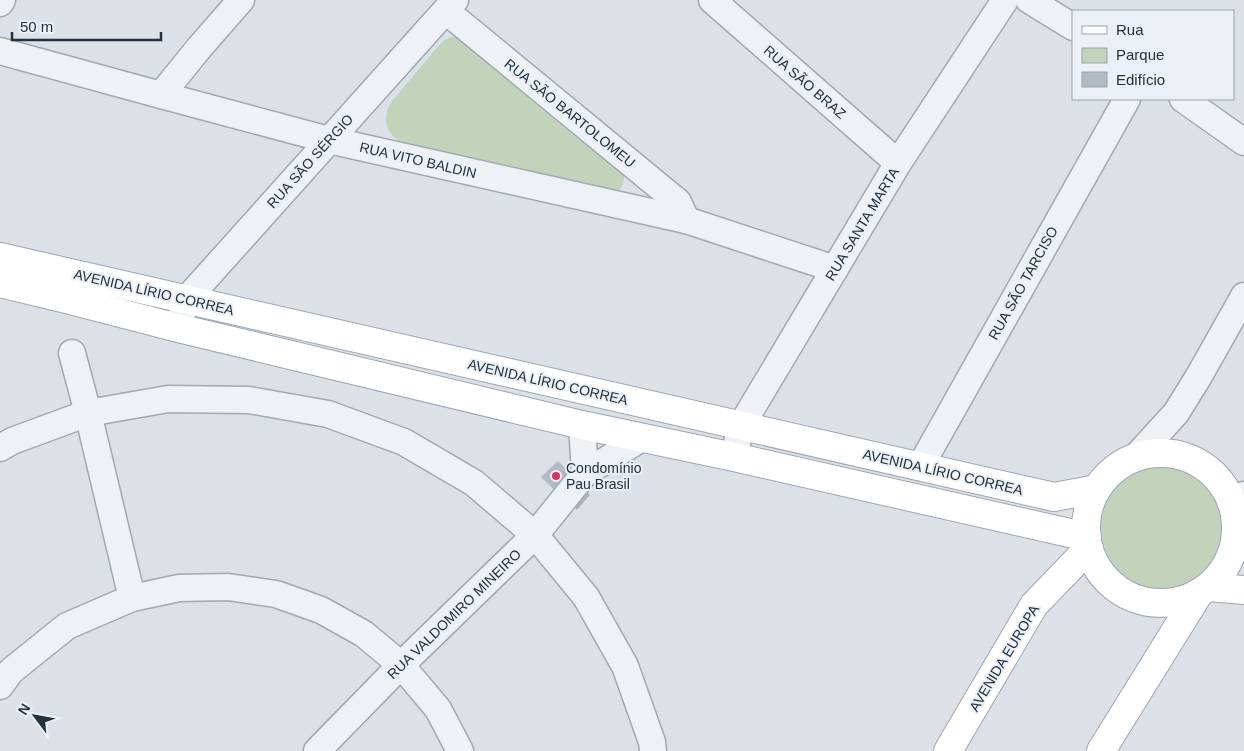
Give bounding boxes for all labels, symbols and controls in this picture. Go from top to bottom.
scale bar [12,10,161,42]
legend [1072,10,1234,100]
text: 50 m [20,18,53,35]
text: Rua [1116,21,1144,38]
street label: RUA SÃO BRAZ [761,42,850,122]
text: Parque [1116,46,1164,63]
street label: RUA SÃO BARTOLOMEU [501,55,639,171]
text: Edifício [1116,71,1165,88]
street label: RUA SÃO SÉRGIO [264,111,356,211]
street label: RUA VITO BALDIN [358,139,478,181]
street label: RUA SANTA MARTA [822,164,902,283]
street label: RUA SÃO TARCISO [985,223,1061,342]
street label: AVENIDA LÍRIO CORREA [72,266,236,318]
street label: AVENIDA LÍRIO CORREA [466,356,630,408]
street label: AVENIDA LÍRIO CORREA [861,446,1025,498]
place label: Condomínio Pau Brasil [566,460,642,492]
marker: Condomínio Pau Brasil [550,470,562,482]
street label: RUA VALDOMIRO MINEIRO [384,546,524,682]
street label: AVENIDA EUROPA [966,601,1043,714]
north arrow [10,691,60,741]
text: N [15,701,33,718]

